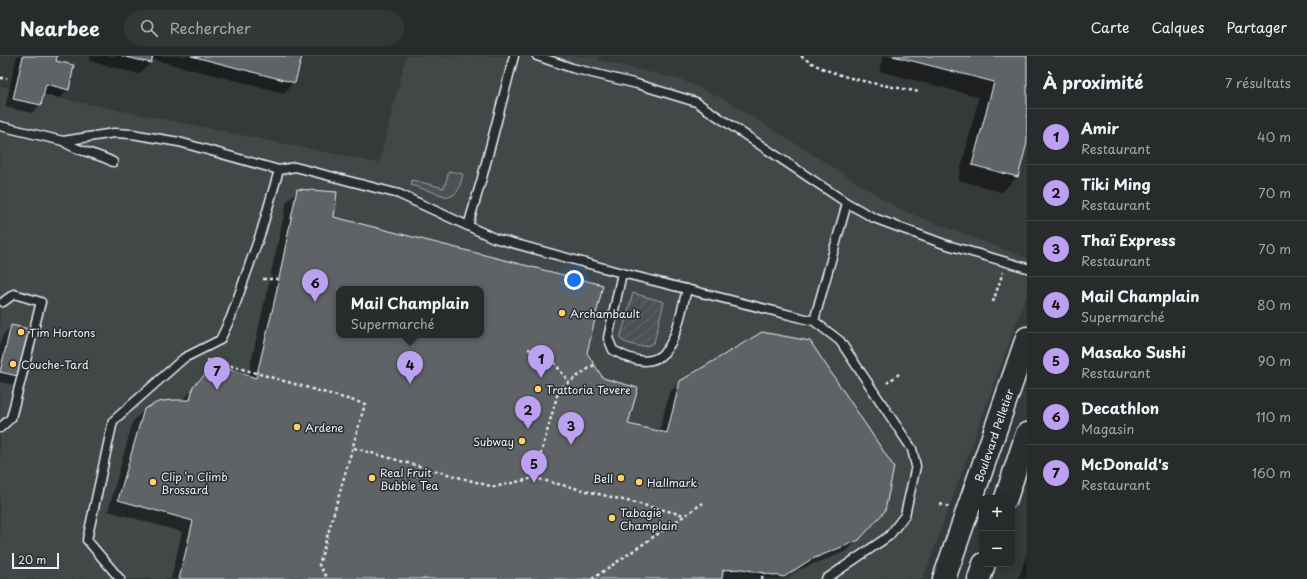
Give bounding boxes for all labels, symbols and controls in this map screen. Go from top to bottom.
search box [124,10,404,46]
text: Nearbee [20,14,100,42]
text: Rechercher [170,16,251,39]
icon: search [138,17,160,39]
text: Carte [1091,17,1130,38]
text: Calques [1152,17,1204,38]
text: Partager [1226,17,1287,38]
text: À proximité [1043,69,1143,95]
text: 7 résultats [1225,73,1291,92]
text: Amir [1081,116,1119,139]
text: 1 [1053,127,1059,146]
text: 40 m [1257,127,1291,146]
text: Restaurant [1081,139,1151,158]
text: Tiki Ming [1081,172,1151,195]
text: 2 [1051,183,1061,202]
text: 70 m [1258,183,1291,202]
text: Restaurant [1081,195,1151,214]
text: Thaï Express [1081,228,1176,251]
text: 3 [1052,239,1060,258]
text: 70 m [1258,239,1291,258]
text: Restaurant [1081,251,1151,270]
pin: 6 [302,269,328,302]
your location [564,270,584,290]
text: Mail Champlain [1081,284,1200,307]
popup [336,286,484,338]
text: Mail Champlain [351,291,469,314]
text: 4 [1052,295,1060,314]
text: 80 m [1257,295,1291,314]
place label: Archambault [570,305,640,322]
text: Supermarché [1081,307,1165,326]
marker: Archambault [557,308,567,318]
text: Supermarché [351,314,434,333]
place label: Tim Hortons [29,324,95,341]
marker: Tim Hortons [16,327,26,337]
text: Masako Sushi [1081,340,1186,363]
pin: 1 [528,345,554,378]
pin: 4 [397,351,423,384]
text: 5 [1052,351,1060,370]
text: 90 m [1258,351,1291,370]
place label: Couche-Tard [21,356,89,373]
pin: 7 [204,357,230,390]
marker: Couche-Tard [8,359,18,369]
text: Restaurant [1081,363,1151,382]
place label: Trattoria Tevere [546,381,631,398]
marker: Trattoria Tevere [533,384,543,394]
street label: Boulevard Pelletier [970,386,1017,484]
pin: 2 [515,396,541,429]
text: Decathlon [1081,396,1159,419]
text: 6 [1051,407,1061,426]
text: 110 m [1256,407,1291,426]
pin: 3 [558,412,584,445]
place label: Ardene [305,419,344,436]
text: Magasin [1081,419,1134,438]
marker: Ardene [292,422,302,432]
place label: Subway [473,433,514,450]
marker: Subway [517,436,527,446]
pin: 5 [521,450,547,483]
text: McDonald's [1081,452,1169,475]
text: 7 [1052,463,1060,482]
text: 160 m [1252,463,1291,482]
place label: Real Fruit Bubble Tea [380,464,439,494]
place label: Clip ‘n Climb Brossard [161,468,228,498]
place label: Bell [593,470,613,487]
marker: Real Fruit Bubble Tea [367,473,377,483]
marker: Bell [616,473,626,483]
place label: Hallmark [647,474,697,491]
text: Restaurant [1081,475,1151,494]
marker: Clip ‘n Climb Brossard [148,477,158,487]
marker: Hallmark [634,477,644,487]
map controls [979,495,1015,567]
button: + [979,495,1015,531]
place label: Tabagie Champlain [620,504,677,534]
marker: Tabagie Champlain [607,513,617,523]
button: − [979,531,1015,567]
scale bar [12,551,59,570]
text: 20 m [18,551,46,568]

